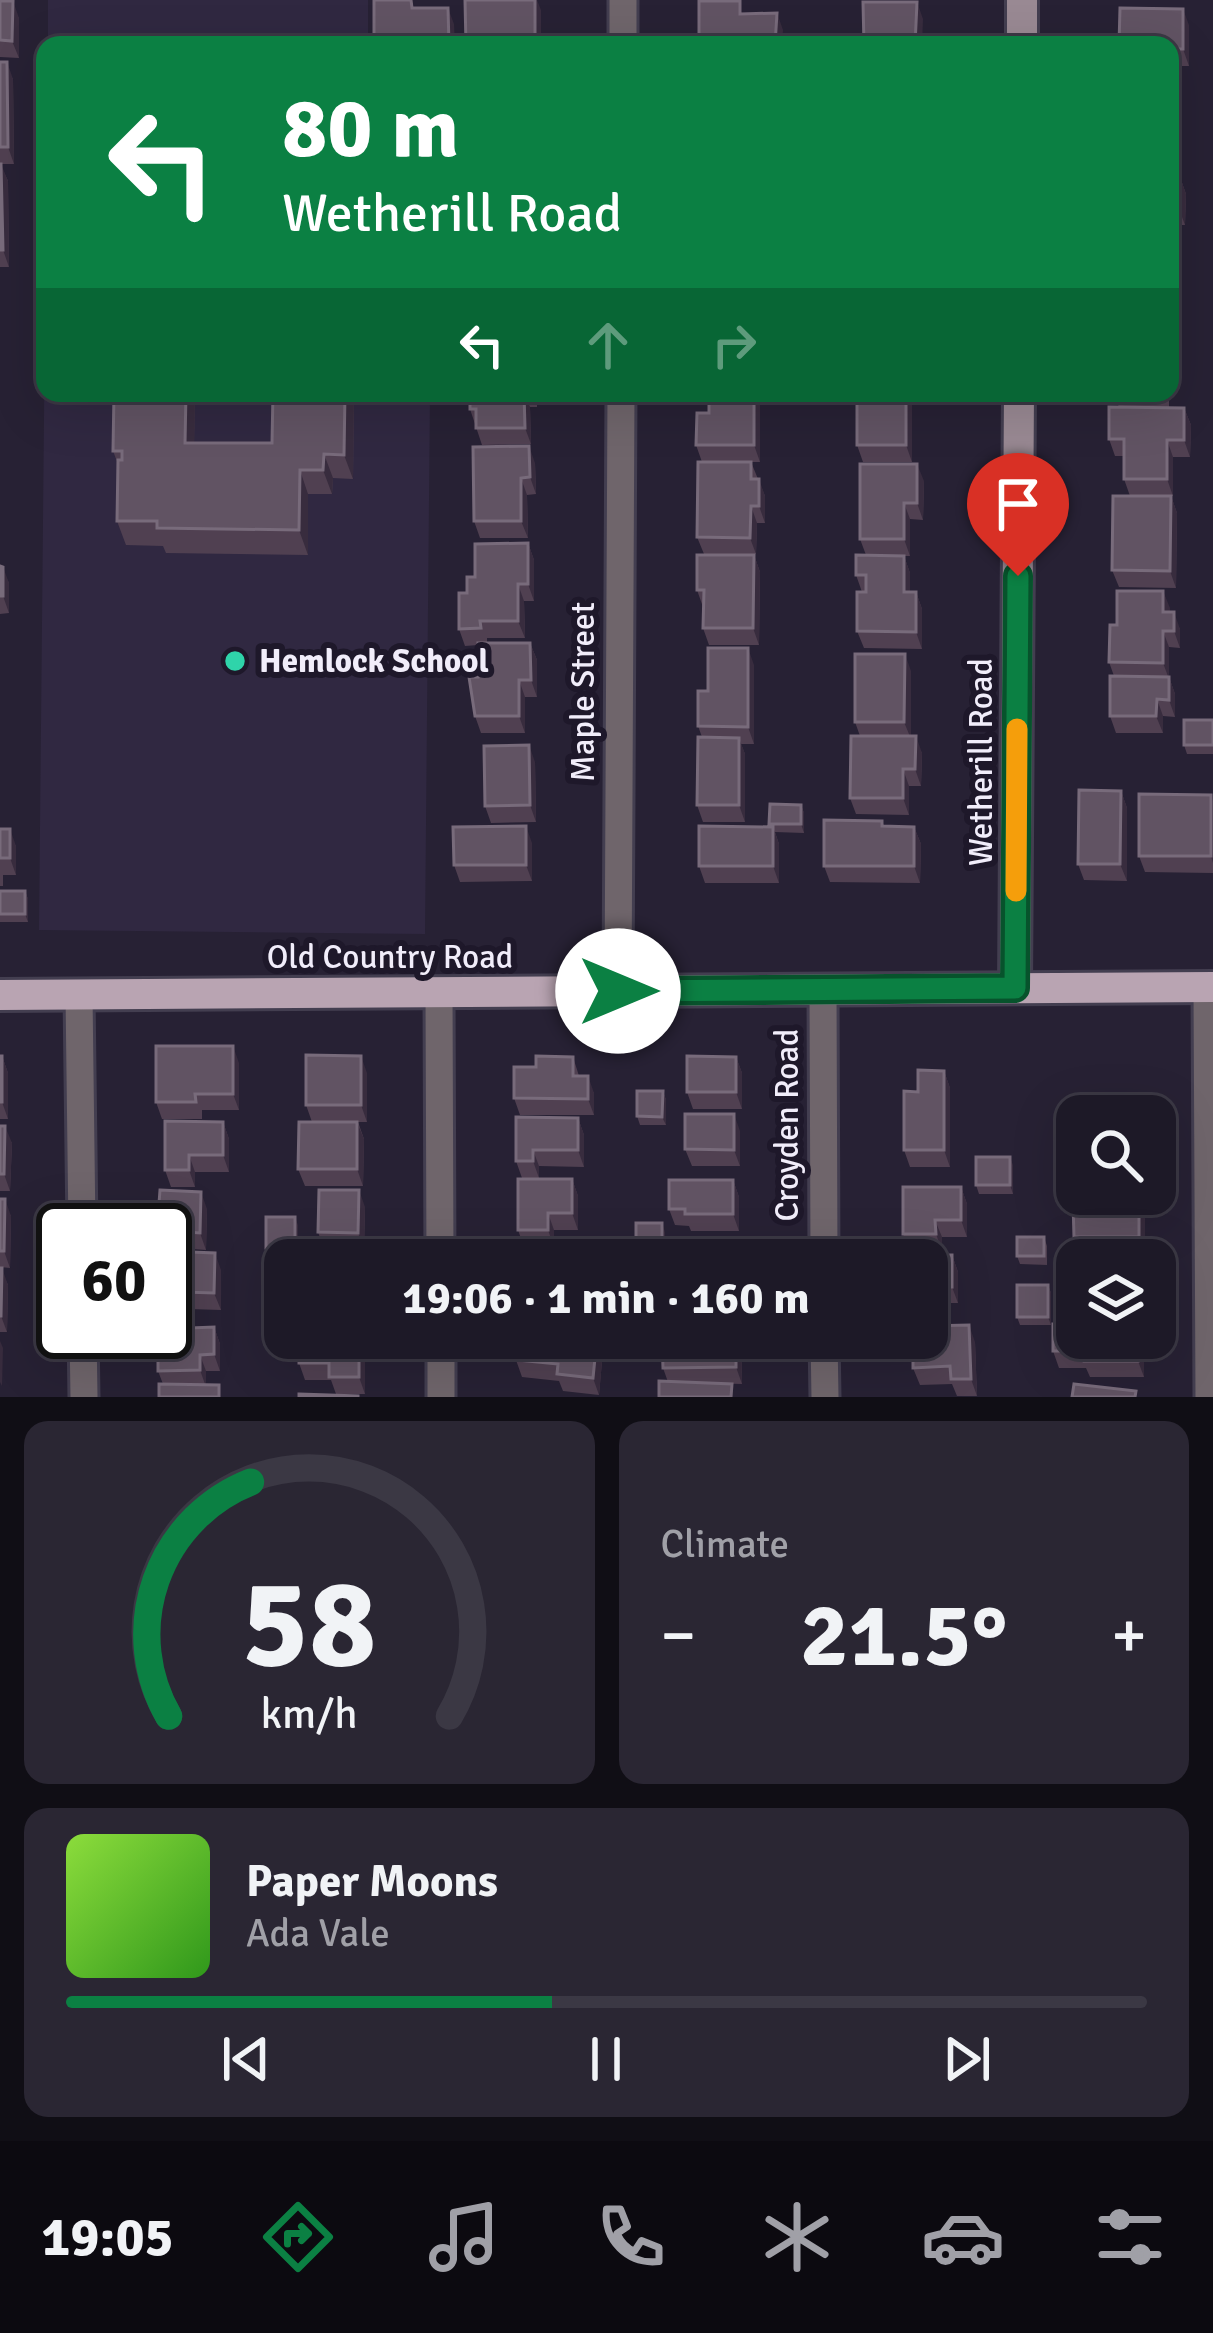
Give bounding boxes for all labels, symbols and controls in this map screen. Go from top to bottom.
text: 80 m [282,77,459,181]
icon: left [84,84,240,240]
text: Wetherill Road [282,180,622,247]
icon: left [449,312,515,378]
icon: ahead [575,312,641,378]
icon: right [701,312,767,378]
pin [967,453,1069,576]
icon: arrive [985,471,1051,537]
street label: Maple Street [563,602,604,782]
place label: Hemlock School [259,641,489,682]
marker: Hemlock School [222,648,248,674]
street label: Wetherill Road [961,658,1002,866]
position arrow [555,928,681,1054]
street label: Old Country Road [267,937,513,978]
street label: Croyden Road [767,1028,808,1222]
map controls [1056,1095,1176,1359]
button: search [1056,1095,1176,1215]
speed limit sign: 60 [36,1203,192,1359]
button: layers [1056,1239,1176,1359]
text: 19:06 · 1 min · 160 m [402,1271,810,1326]
text: Climate [661,1520,789,1568]
text: 58 [242,1548,377,1701]
text: 21.5° [800,1580,1008,1691]
text: − [661,1595,696,1676]
text: + [1111,1595,1147,1676]
text: km/h [261,1687,358,1740]
text: Paper Moons [246,1854,498,1909]
text: Ada Vale [246,1909,390,1957]
icon: previous [213,2026,279,2092]
icon: pause [573,2026,639,2092]
icon: next [934,2026,1000,2092]
icon: directions [256,2195,340,2279]
icon: music [422,2195,506,2279]
icon: phone [589,2195,673,2279]
icon: climate [755,2195,839,2279]
icon: car [921,2195,1005,2279]
icon: filters [1088,2195,1172,2279]
text: 19:05 [41,2204,174,2271]

